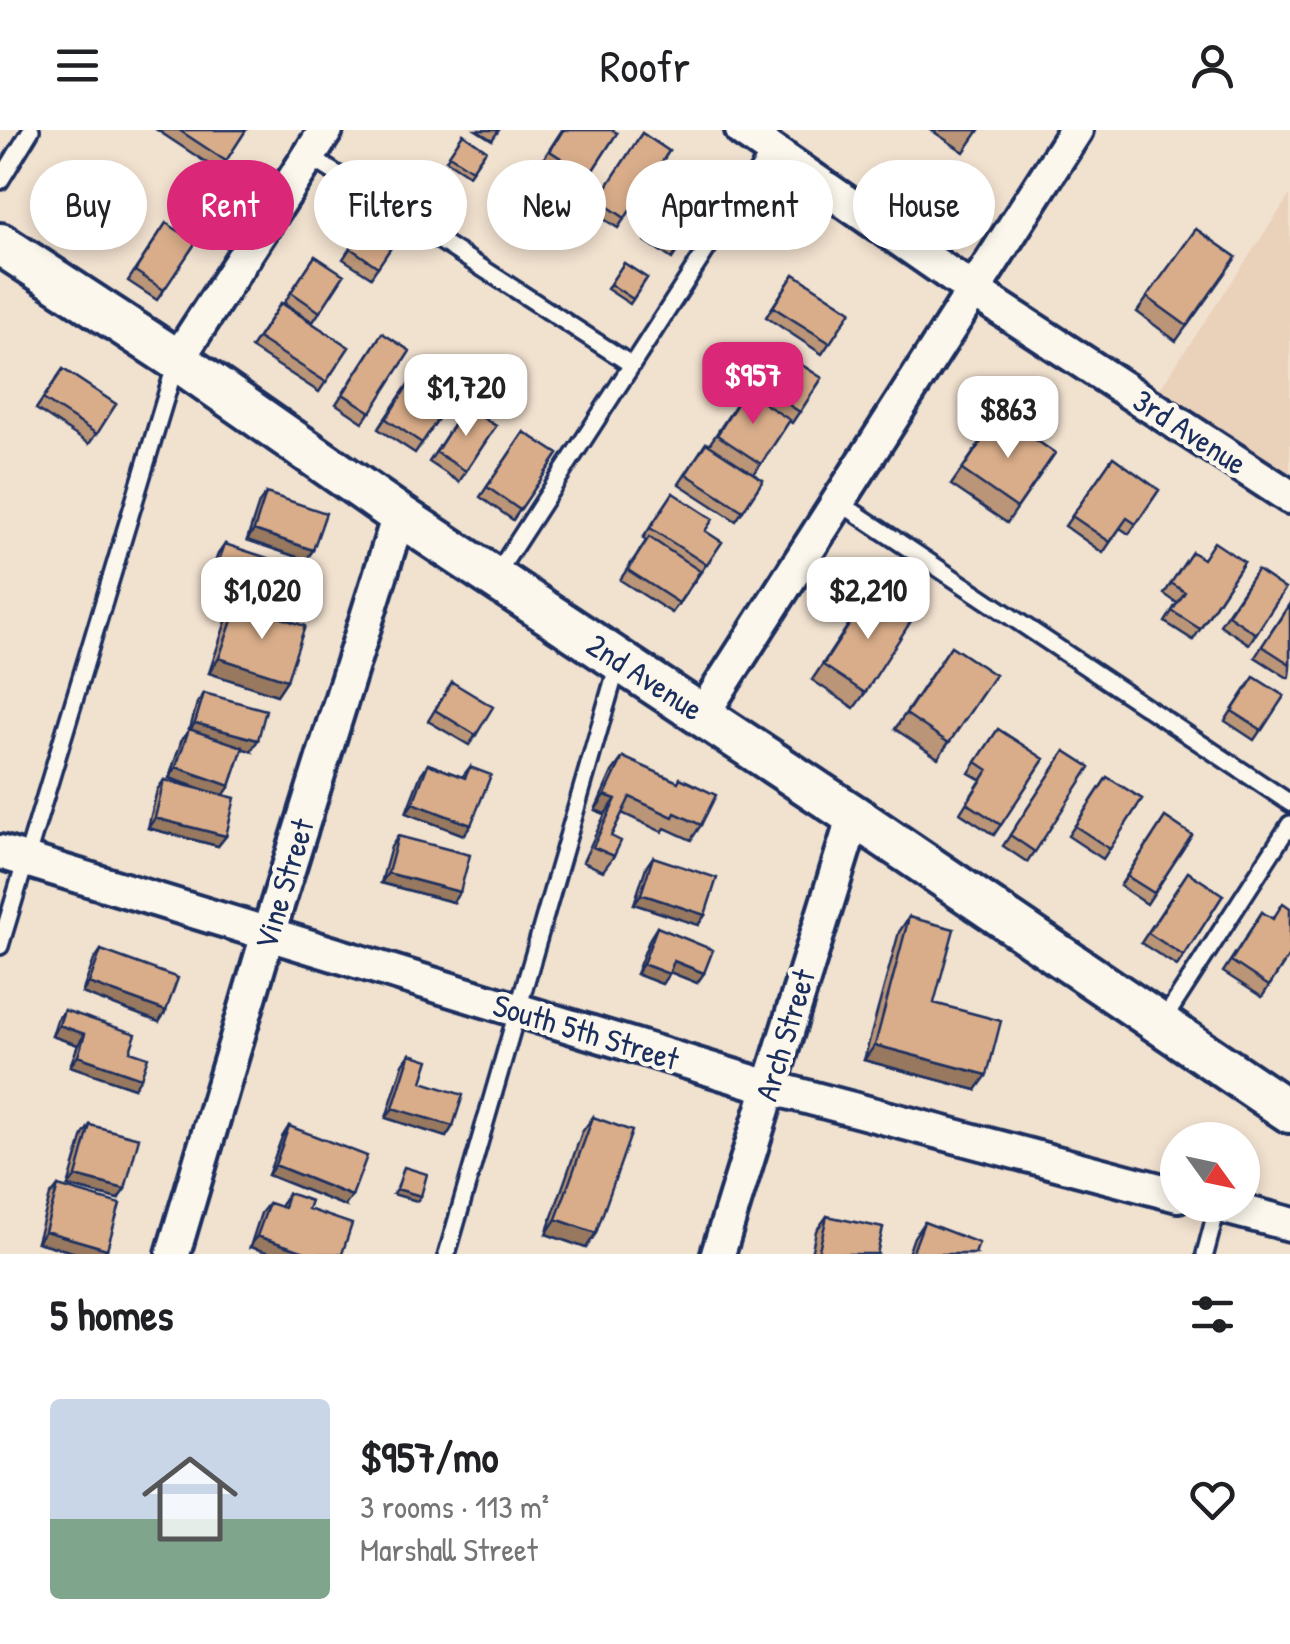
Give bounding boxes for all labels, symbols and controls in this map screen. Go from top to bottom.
text: Roofr [600,35,690,96]
icon: menu [50,38,105,93]
icon: person [1185,38,1240,93]
chip: Buy [30,160,147,250]
chip: Rent [167,160,294,250]
chip: Filters [314,160,467,250]
chip: New [487,160,606,250]
chip: Apartment [626,160,833,250]
chip: House [853,160,995,250]
pin: $957 [694,342,812,427]
text: $957 [724,353,782,396]
pin: $1,720 [385,354,547,439]
text: $1,720 [426,365,506,408]
pin: $863 [949,376,1067,461]
street label: 3rd Avenue [1125,379,1256,485]
text: $863 [979,387,1037,430]
pin: $1,020 [181,557,343,642]
pin: $2,210 [787,557,949,642]
text: $1,020 [223,568,301,611]
text: $2,210 [829,568,907,611]
street label: 2nd Avenue [579,623,712,730]
street label: Vine Street [243,812,324,954]
street label: Arch Street [744,963,825,1106]
street label: South 5th Street [488,983,685,1080]
north arrow [1160,1122,1260,1222]
map controls [1160,1122,1260,1222]
text: 5 homes [50,1286,173,1343]
icon: filters [1185,1287,1240,1342]
text: $957/mo [360,1428,499,1485]
icon: home [130,1439,250,1559]
icon: heart [1185,1472,1240,1527]
text: 3 rooms · 113 m² [360,1485,549,1528]
text: Marshall Street [360,1528,538,1571]

